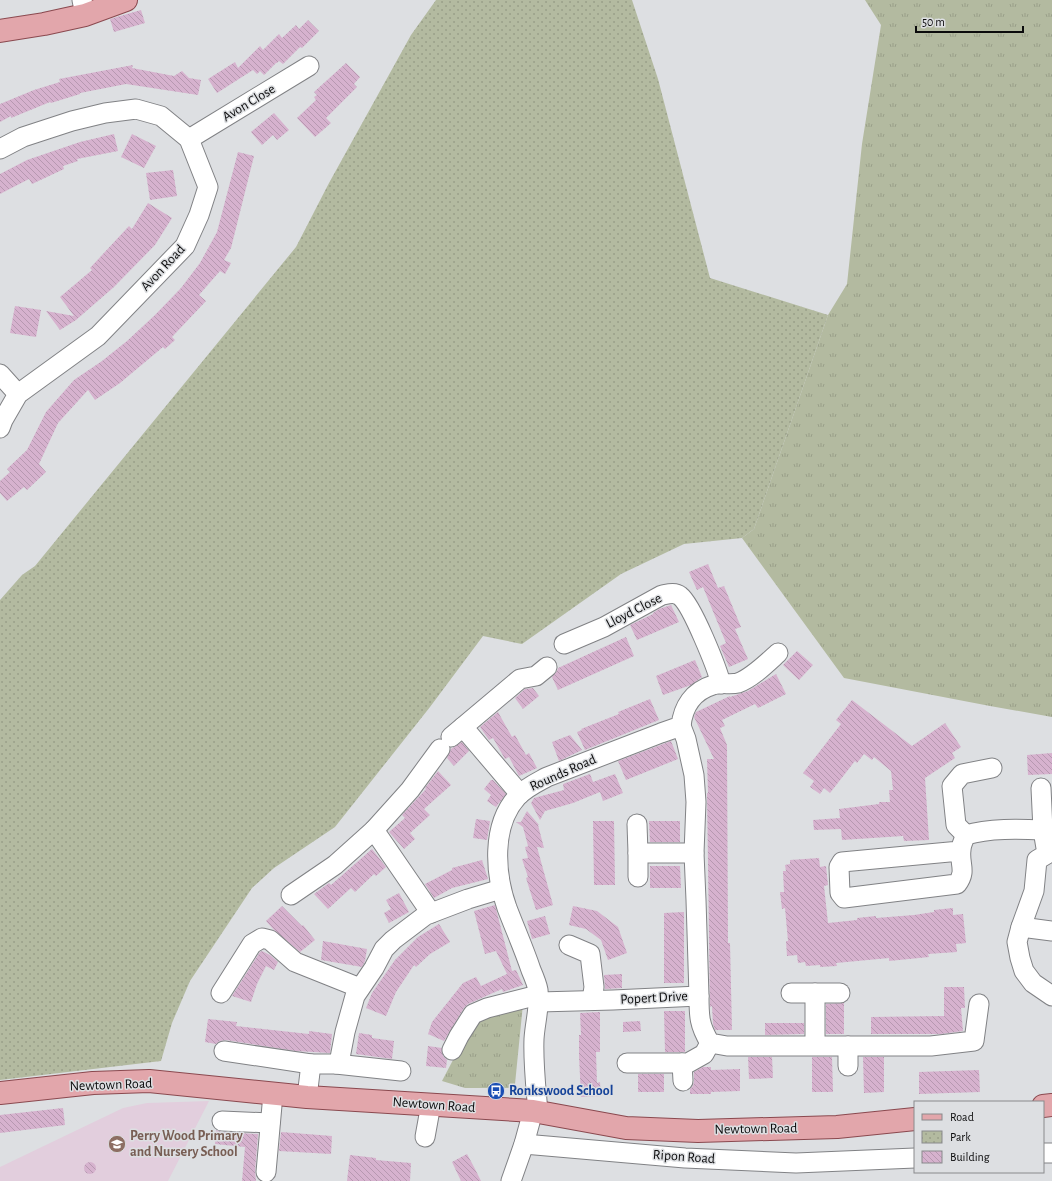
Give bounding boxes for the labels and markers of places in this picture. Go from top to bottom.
bus stop icon: Ronkswood School [486,1081,506,1101]
place label: Ronkswood School [509,1084,613,1098]
place label: Perry Wood Primary and Nursery School [130,1129,243,1159]
school or university icon: Perry Wood Primary and Nursery School [107,1134,127,1154]

